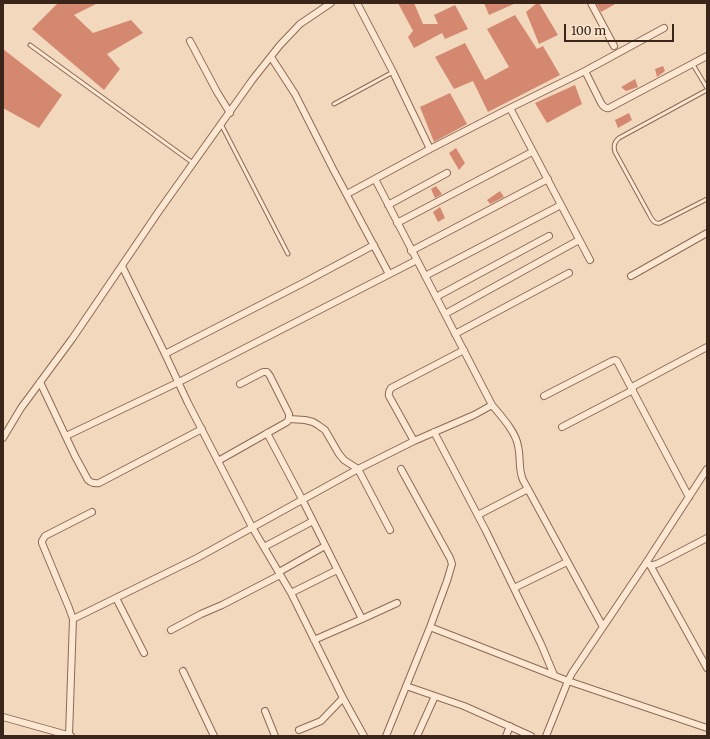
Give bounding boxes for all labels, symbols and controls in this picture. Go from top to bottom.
scale bar [566,16,676,42]
text: 100 m [571,23,606,38]

